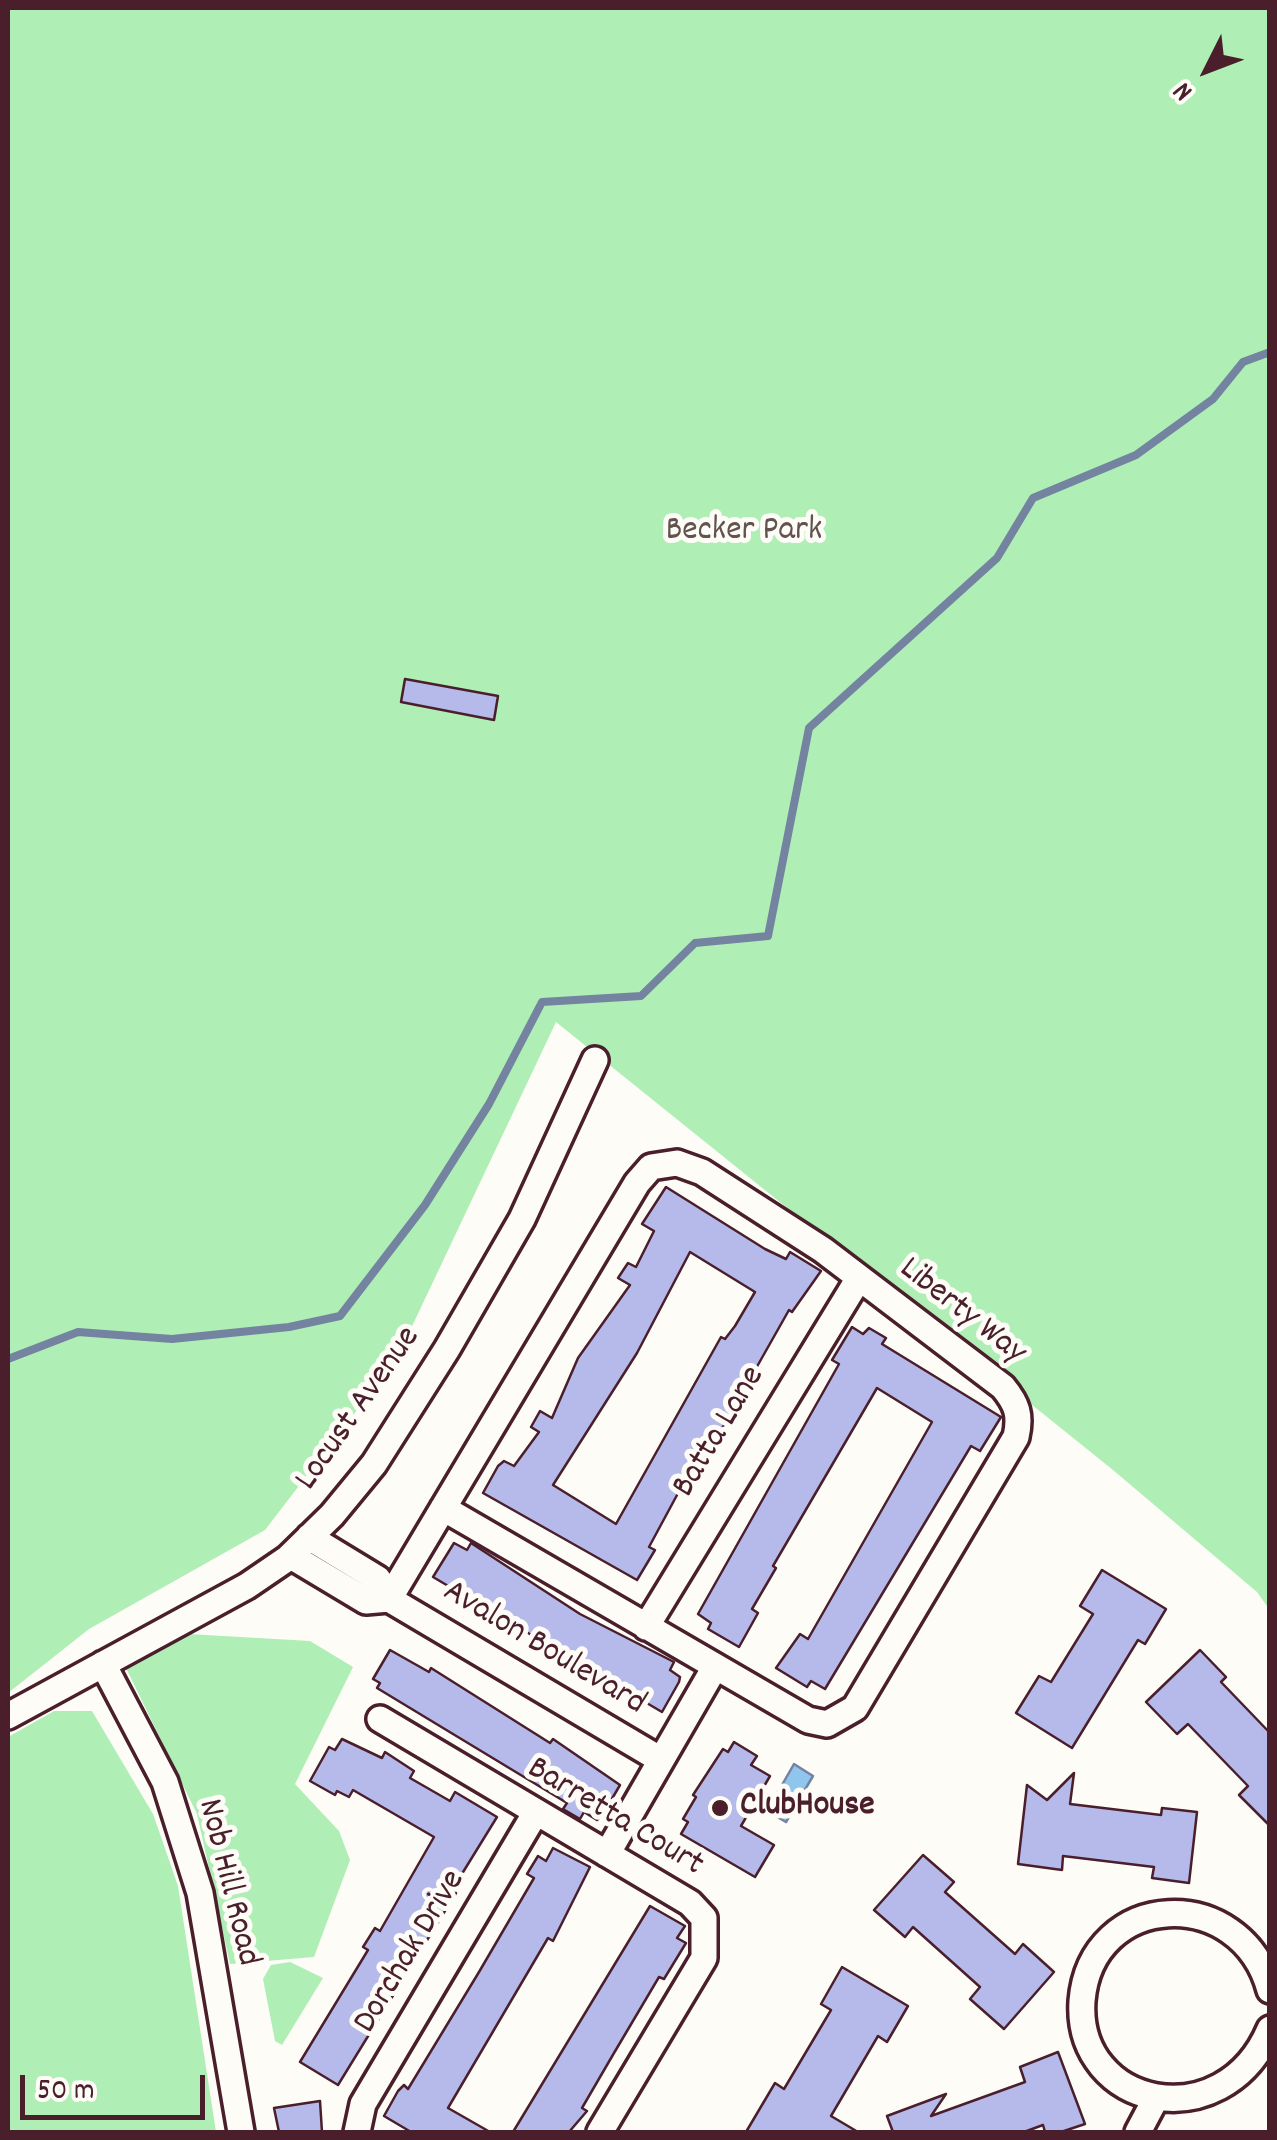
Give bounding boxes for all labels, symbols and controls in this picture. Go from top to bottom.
north arrow [1157,20,1257,120]
text: N [1165,72,1204,109]
park label: Becker Park [666,512,822,554]
street label: Liberty Way [889,1250,1033,1376]
street label: Locust Avenue [288,1320,432,1500]
street label: Batta Lane [666,1360,776,1506]
street label: Avalon Boulevard [434,1573,652,1727]
street label: Barretta Court [518,1750,710,1888]
place label: ClubHouse [740,1787,875,1829]
street label: Nob Hill Road [185,1795,267,1971]
marker: ClubHouse [709,1797,731,1819]
street label: Dorchak Drive [347,1864,477,2042]
scale bar [25,2055,210,2117]
text: 50 m [37,2071,95,2114]

